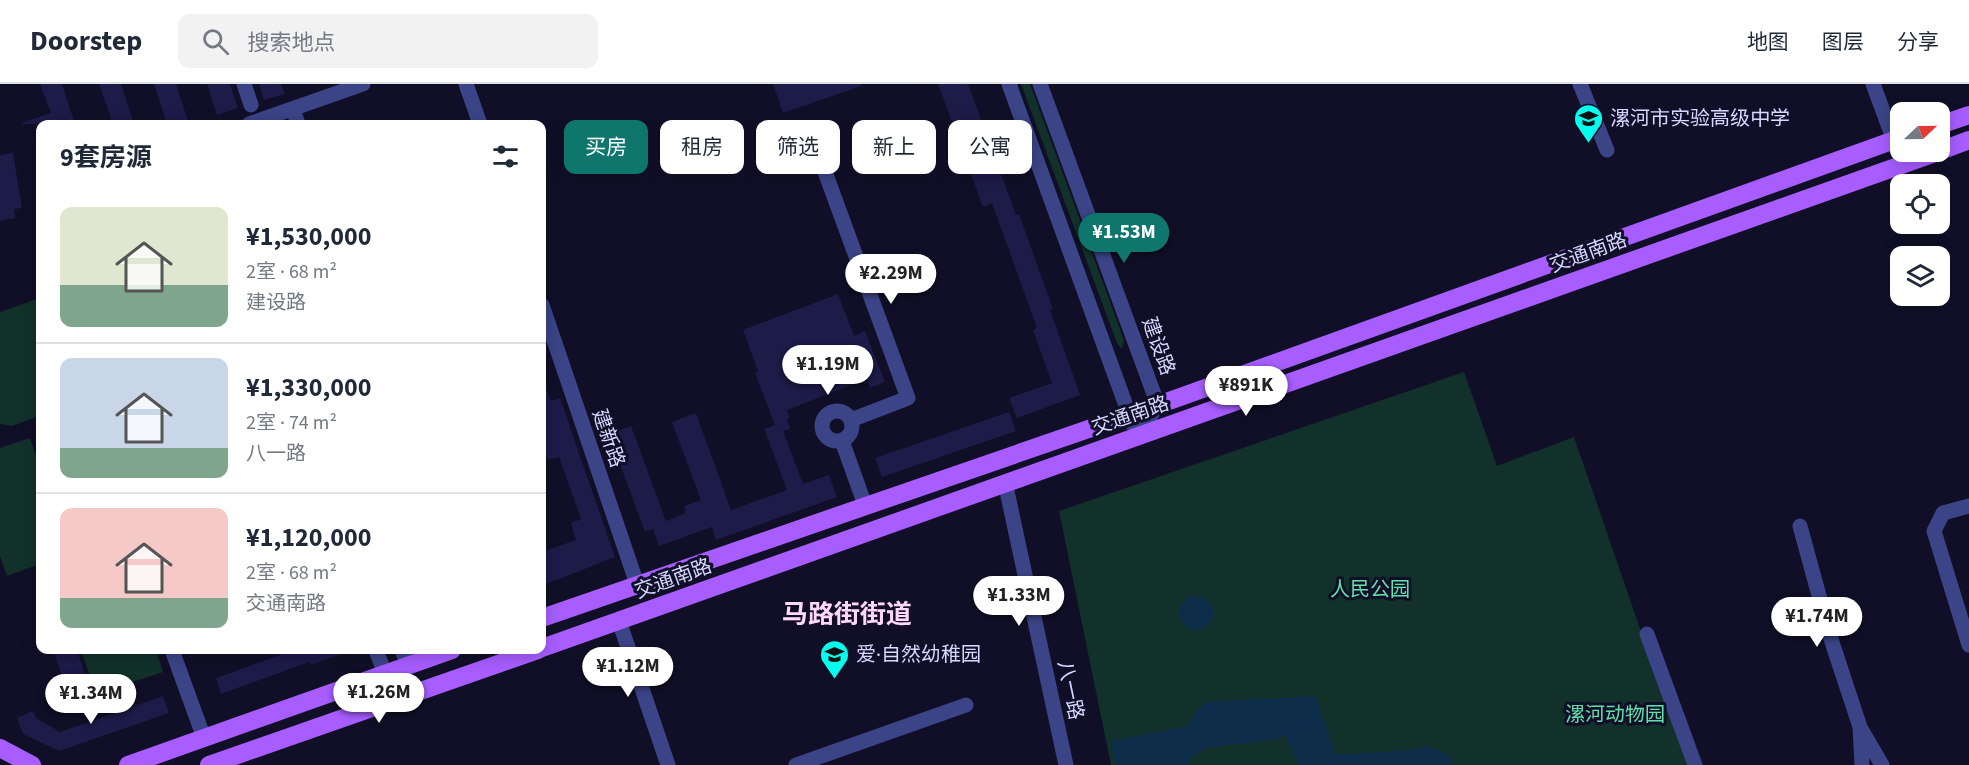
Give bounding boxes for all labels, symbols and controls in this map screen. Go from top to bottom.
search box [178,14,598,68]
text: Doorstep [30,21,142,61]
icon: search [199,25,232,58]
text: 搜索地点 [247,27,335,59]
text: 地图 [1747,27,1789,57]
text: 图层 [1822,27,1864,57]
text: 分享 [1897,27,1939,57]
school or university icon: 漯河市实验高级中学 [1573,102,1605,144]
north arrow [1890,102,1950,162]
map controls [1890,102,1950,306]
place label: 漯河市实验高级中学 [1610,105,1790,133]
chip: 买房 [564,120,648,174]
chip: 租房 [660,120,744,174]
chip: 筛选 [756,120,840,174]
chip: 新上 [852,120,936,174]
chip: 公寓 [948,120,1032,174]
text: 9套房源 [60,139,152,176]
icon: filters [489,140,522,173]
button: locate [1890,174,1950,234]
pin: ¥1.53M [1075,213,1173,264]
text: ¥1,530,000 [246,218,371,255]
text: ¥1.53M [1092,218,1156,246]
street label: 交通南路 [1546,226,1631,280]
icon: home [108,231,180,303]
button: layers [1890,246,1950,306]
pin: ¥2.29M [842,254,940,305]
text: 2室 · 68 m² [246,258,337,286]
text: ¥2.29M [859,259,923,287]
text: 建设路 [246,289,306,317]
street label: 建设路 [1135,313,1181,379]
pin: ¥1.19M [779,345,877,396]
text: ¥1.19M [796,350,860,378]
pin: ¥891K [1204,366,1288,417]
text: ¥1,330,000 [246,369,371,406]
text: ¥891K [1219,371,1273,399]
icon: home [108,382,180,454]
street label: 交通南路 [1088,390,1173,442]
street label: 建新路 [585,405,631,471]
text: 2室 · 74 m² [246,409,337,437]
text: 八一路 [246,440,306,468]
text: ¥1,120,000 [246,519,371,556]
icon: home [108,532,180,604]
street label: 交通南路 [631,552,716,606]
text: 2室 · 68 m² [246,559,337,587]
pin: ¥1.33M [970,576,1068,627]
park label: 人民公园 [1330,576,1410,604]
text: ¥1.33M [987,581,1051,609]
text: 交通南路 [246,590,326,618]
district label: 马路街街道 [782,596,912,633]
pin: ¥1.74M [1768,597,1866,648]
text: ¥1.74M [1785,602,1849,630]
school or university icon: 爱·自然幼稚园 [819,638,851,680]
place label: 爱·自然幼稚园 [856,641,981,669]
pin: ¥1.12M [579,647,677,698]
text: ¥1.12M [596,652,660,680]
street label: 八一路 [1050,658,1090,722]
pin: ¥1.26M [330,673,428,724]
pin: ¥1.34M [42,674,140,725]
text: ¥1.26M [347,678,411,706]
text: ¥1.34M [59,679,123,707]
park label: 漯河动物园 [1565,701,1665,729]

